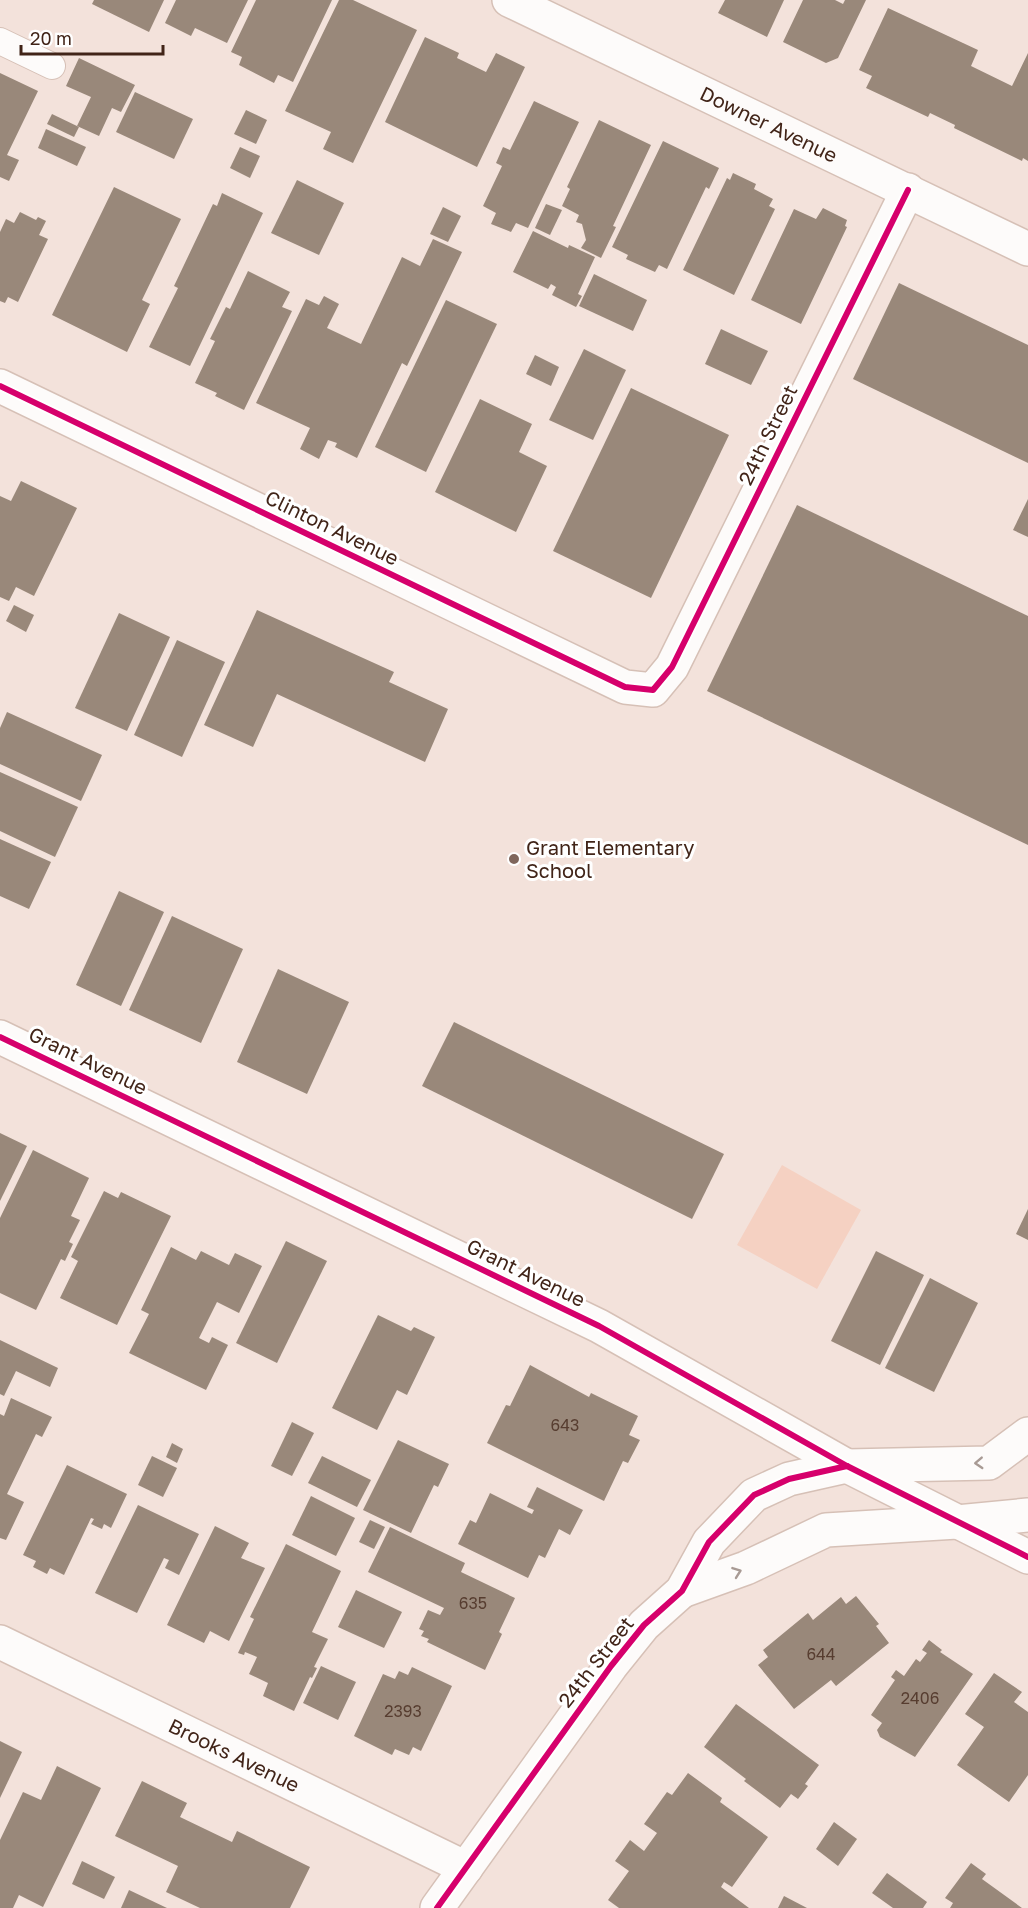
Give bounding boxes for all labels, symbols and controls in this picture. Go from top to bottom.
scale bar [21,18,164,56]
text: 20 m [30,27,72,49]
street label: Downer Avenue [697,81,842,167]
street label: 24th Street [733,381,802,488]
street label: Clinton Avenue [262,484,403,570]
place label: Grant Elementary School [526,835,694,882]
marker: Grant Elementary School [507,852,521,866]
street label: Grant Avenue [25,1021,152,1099]
street label: Grant Avenue [463,1233,590,1311]
house number: 643 [551,1415,579,1435]
one-way arrow [975,1456,984,1469]
one-way arrow [731,1566,742,1579]
house number: 635 [459,1593,487,1613]
street label: 24th Street [552,1611,638,1711]
house number: 644 [806,1644,836,1664]
house number: 2406 [901,1688,939,1708]
house number: 2393 [384,1701,422,1721]
street label: Brooks Avenue [165,1713,304,1796]

